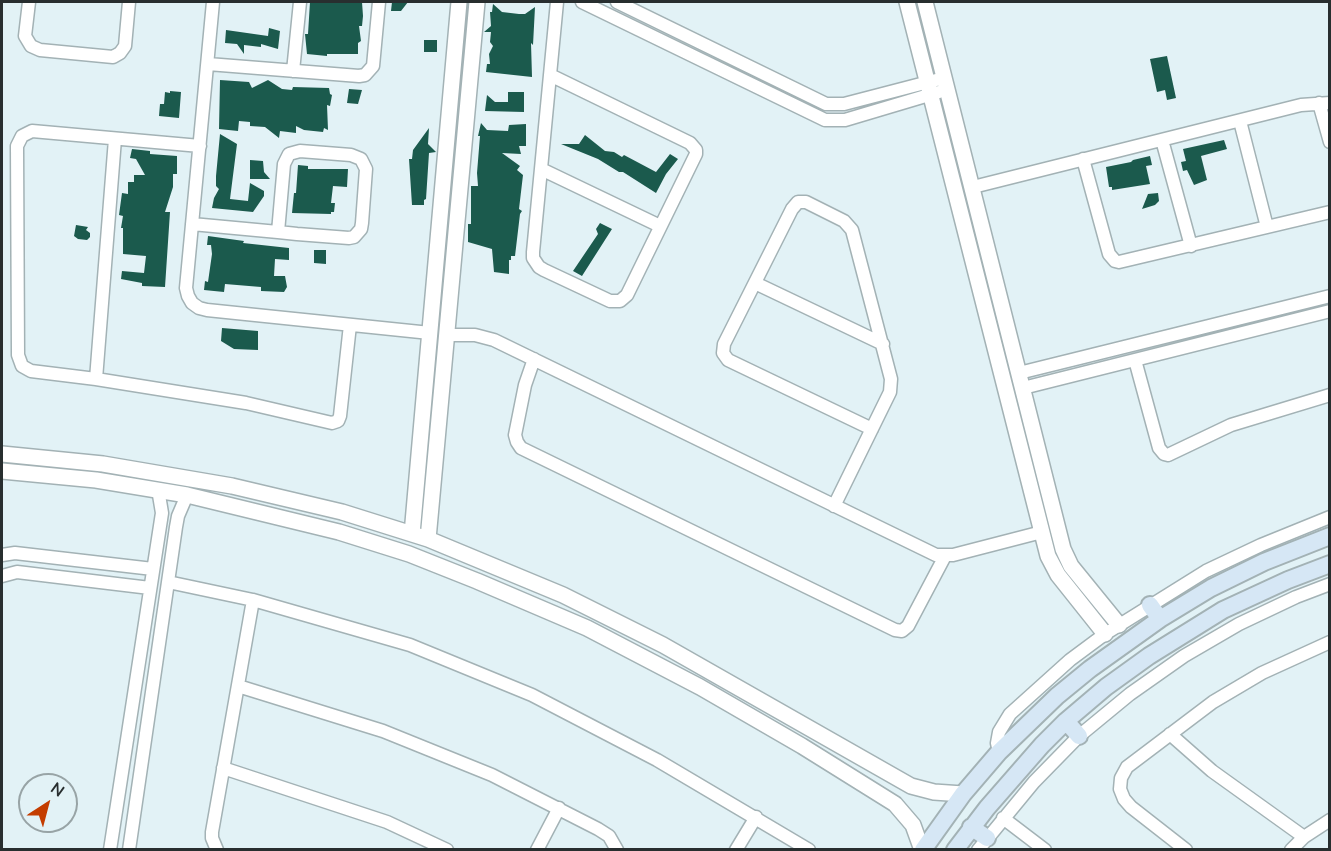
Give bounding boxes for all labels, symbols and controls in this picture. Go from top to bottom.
north arrow [18,773,78,833]
text: N [46,778,69,802]

